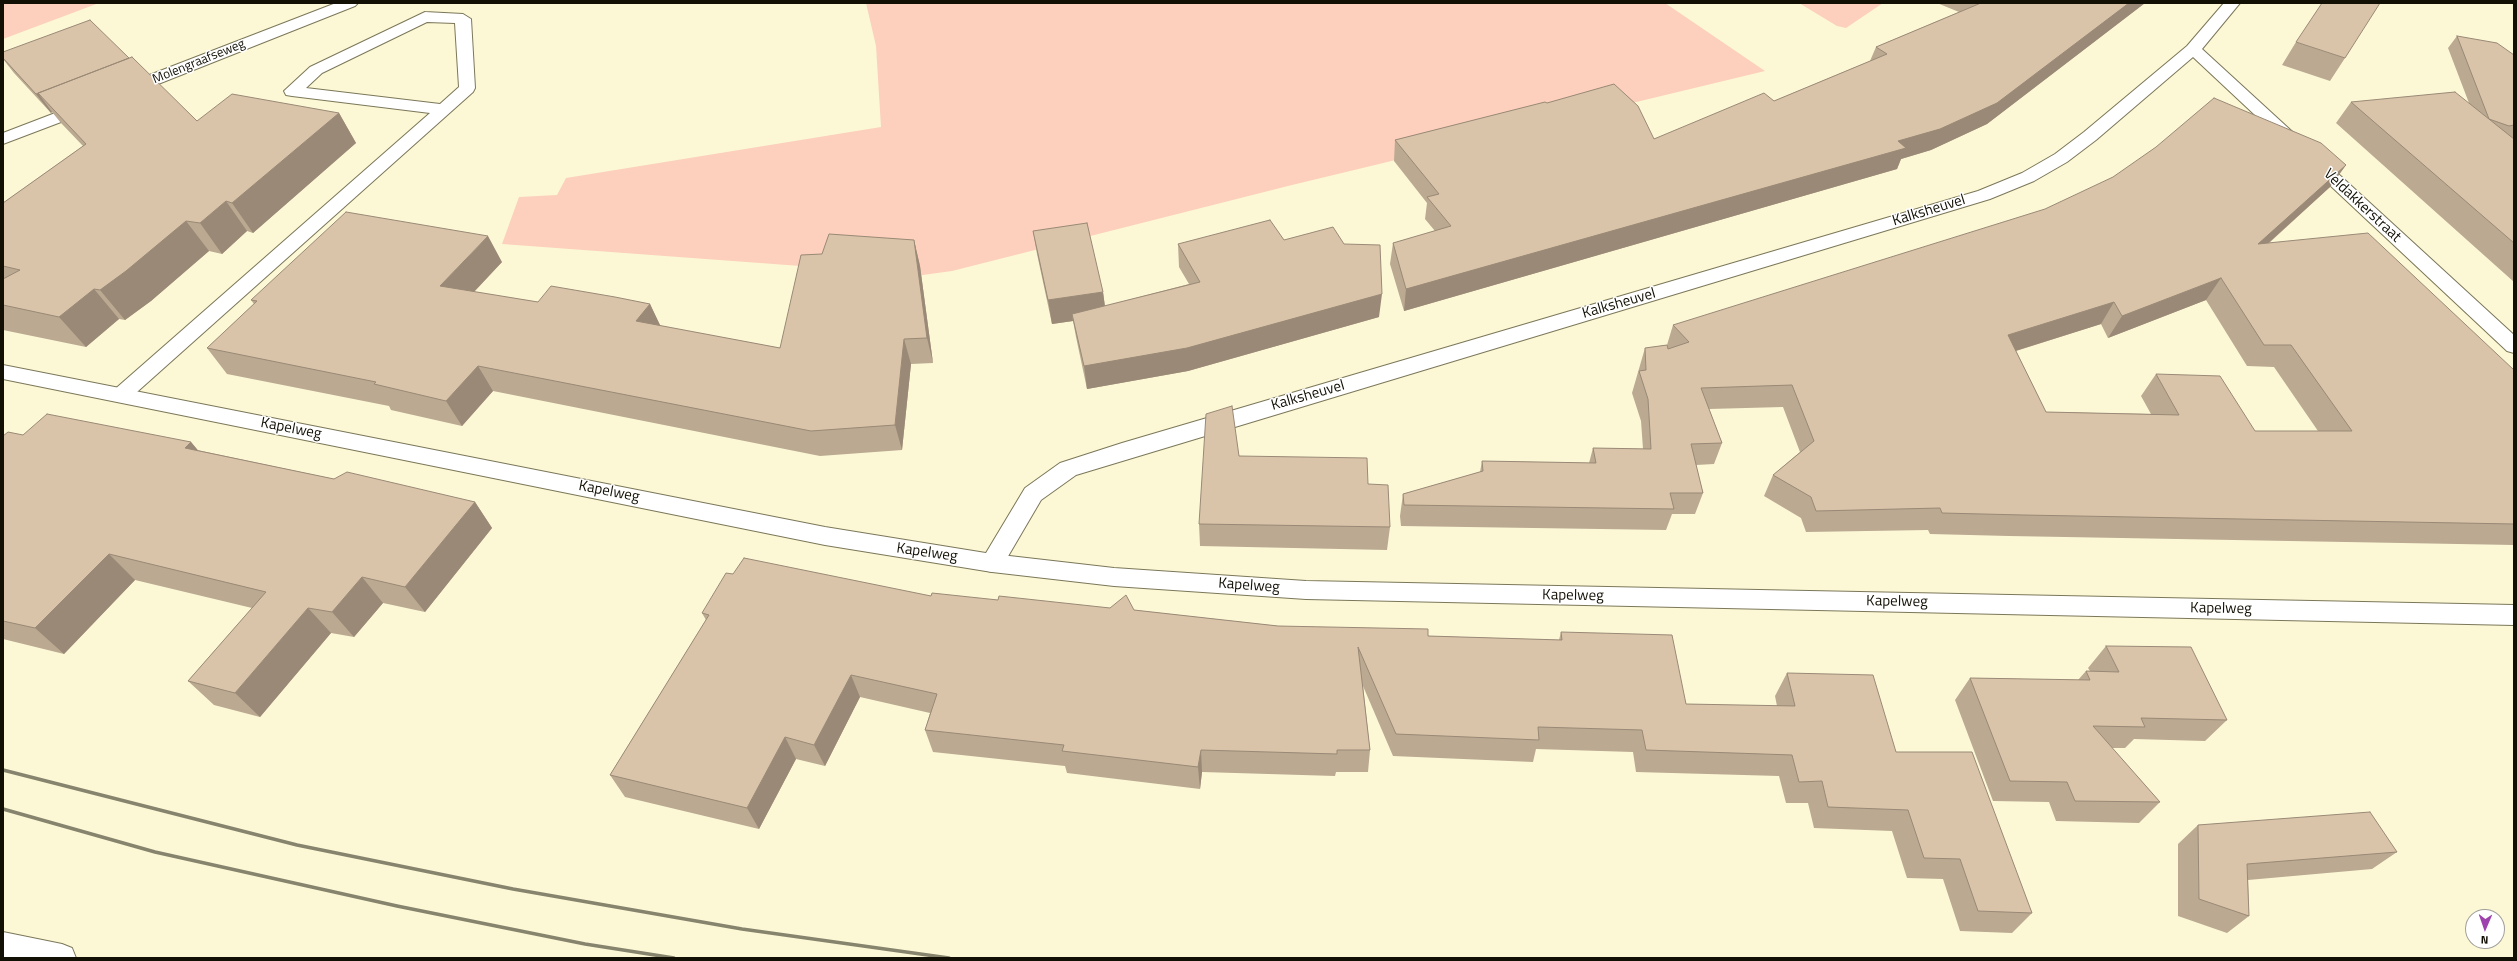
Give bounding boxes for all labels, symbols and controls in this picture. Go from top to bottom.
street label: Molengraafseweg [150,36,248,88]
street label: Veldakkerstraat [2320,166,2404,246]
street label: Kalksheuvel [1890,191,1968,231]
street label: Kalksheuvel [1580,285,1658,323]
street label: Kalksheuvel [1269,377,1347,415]
street label: Kapelweg [259,414,323,444]
street label: Kapelweg [577,477,641,507]
street label: Kapelweg [895,540,959,566]
street label: Kapelweg [1218,575,1280,597]
street label: Kapelweg [1542,586,1604,606]
street label: Kapelweg [1866,592,1928,612]
street label: Kapelweg [2190,599,2252,619]
north arrow [2465,909,2505,949]
text: N [2481,932,2489,948]

